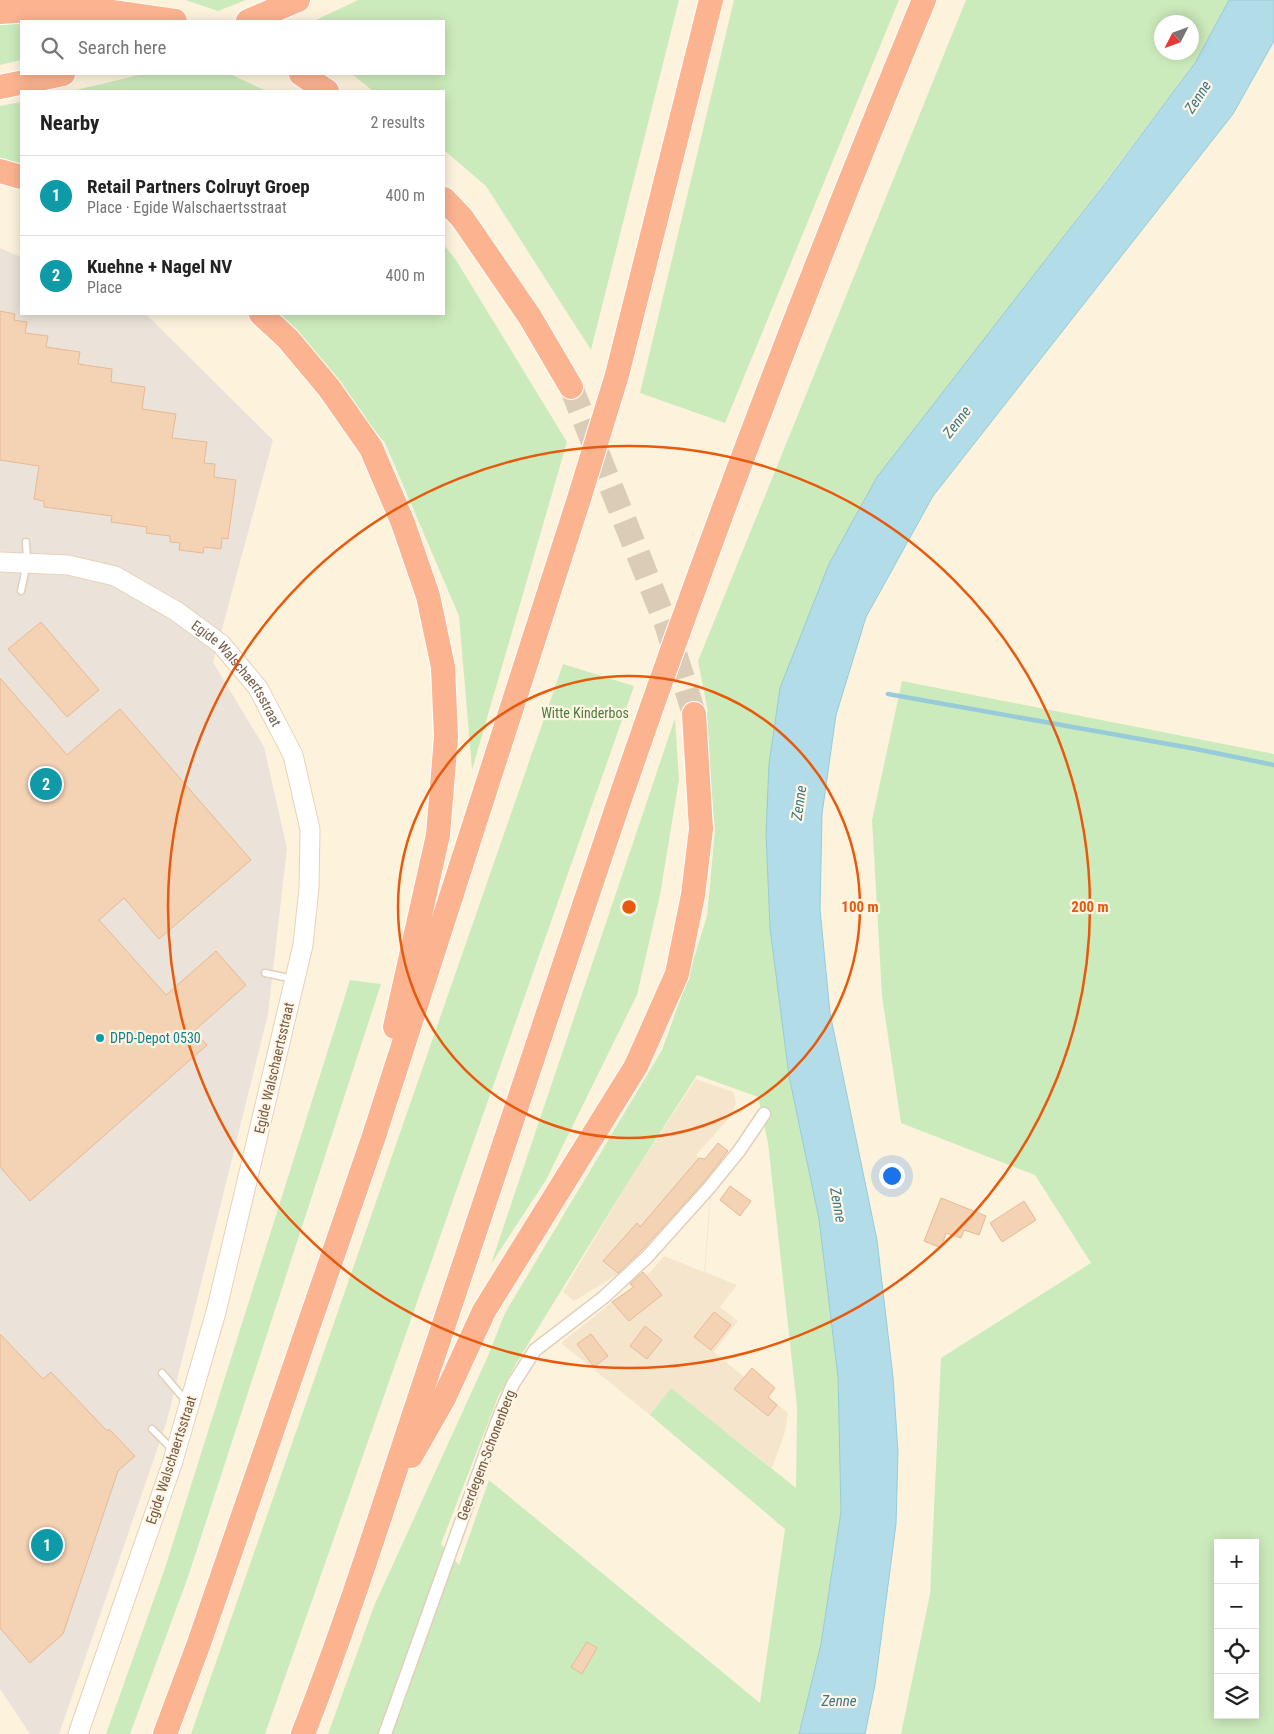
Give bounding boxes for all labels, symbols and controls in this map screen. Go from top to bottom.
north arrow [1154,15,1199,60]
search box [20,20,445,75]
icon: search [38,34,66,62]
text: Search here [78,36,166,59]
water label: Zenne [1180,77,1215,117]
text: Nearby [40,111,99,135]
text: 2 results [370,113,425,132]
text: Retail Partners Colruyt Groep [87,175,310,198]
text: 1 [52,186,60,205]
text: 400 m [386,186,425,205]
text: Place · Egide Walschaertsstraat [87,198,287,217]
text: Kuehne + Nagel NV [87,255,232,278]
text: 2 [52,266,60,285]
text: 400 m [386,266,425,285]
text: Place [87,278,122,297]
water label: Zenne [938,402,975,442]
street label: Egide Walschaertsstraat [188,617,285,729]
park label: Witte Kinderbos [541,705,629,721]
pin: 2 [30,765,62,803]
water label: Zenne [787,784,810,823]
centre of rings [620,898,638,916]
text: 100 m [841,898,879,916]
text: 200 m [1071,898,1109,916]
street label: Egide Walschaertsstraat [251,1001,297,1135]
place label: DPD-Depot 0530 [110,1030,201,1046]
marker: DPD-Depot 0530 [94,1032,106,1044]
your location [879,1163,905,1189]
water label: Zenne [826,1185,850,1224]
street label: Geerdegem-Schonenberg [454,1387,518,1523]
street label: Egide Walschaertsstraat [143,1394,199,1526]
pin: 1 [31,1526,63,1564]
map controls [1214,1539,1259,1719]
button: + [1214,1539,1259,1584]
button: − [1214,1584,1259,1629]
button: locate [1214,1629,1259,1674]
button: layers [1214,1674,1259,1719]
water label: Zenne [820,1692,857,1710]

